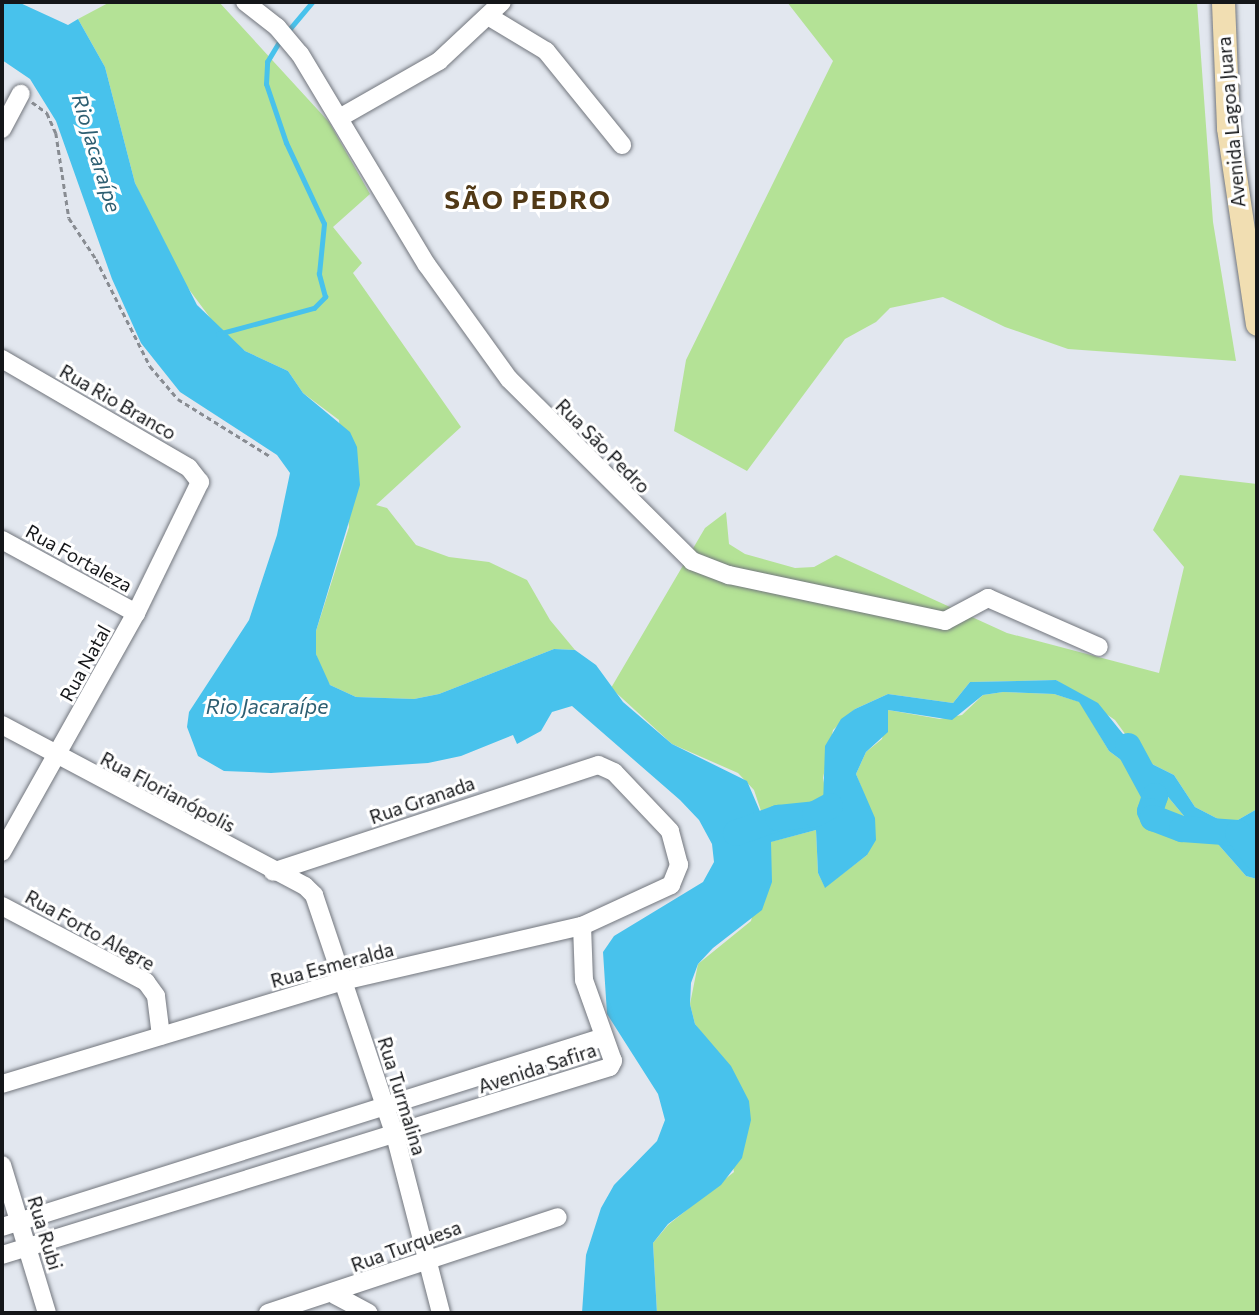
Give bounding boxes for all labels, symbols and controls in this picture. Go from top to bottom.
street label: Avenida Lagoa Juara [1212,36,1250,208]
water label: Rio Jacaraípe [67,91,127,215]
district label: SÃO PEDRO [445,183,611,215]
street label: Rua Rio Branco [56,359,180,445]
street label: Rua São Pedro [551,394,655,498]
street label: Rua Fortaleza [22,519,136,597]
street label: Rua Natal [55,621,115,705]
water label: Rio Jacaraípe [206,693,328,719]
street label: Rua Florianópolis [97,747,239,837]
street label: Rua Granada [366,771,478,829]
street label: Rua Forto Alegre [21,885,159,975]
street label: Rua Esmeralda [268,938,396,992]
street label: Rua Turmalina [373,1034,431,1158]
street label: Avenida Safira [475,1038,599,1098]
street label: Rua Rubi [23,1193,67,1273]
street label: Rua Turquesa [348,1216,464,1276]

